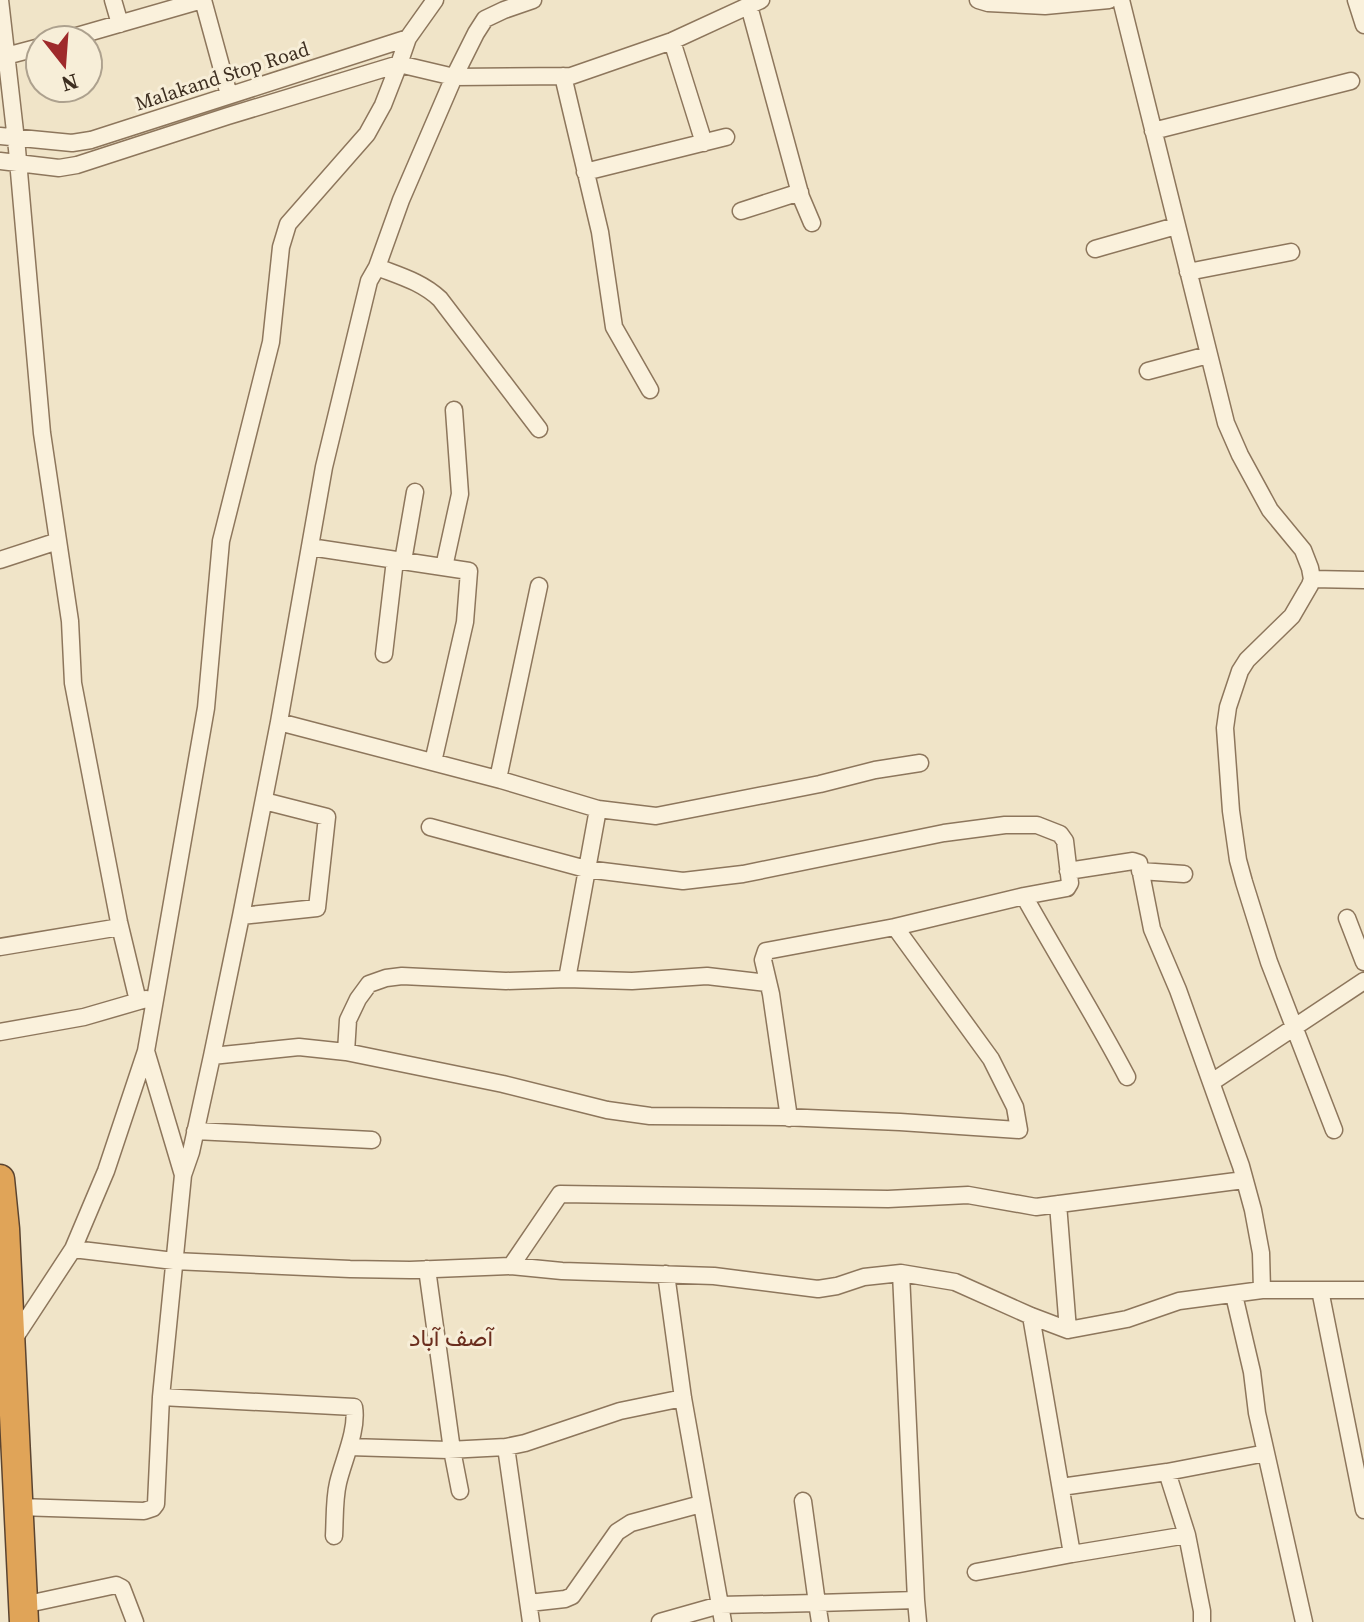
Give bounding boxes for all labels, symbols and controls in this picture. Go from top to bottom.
north arrow [24,24,104,104]
street label: Malakand Stop Road [131,34,313,117]
text: N [58,66,82,100]
district label: آصف آباد [409,1321,495,1354]

